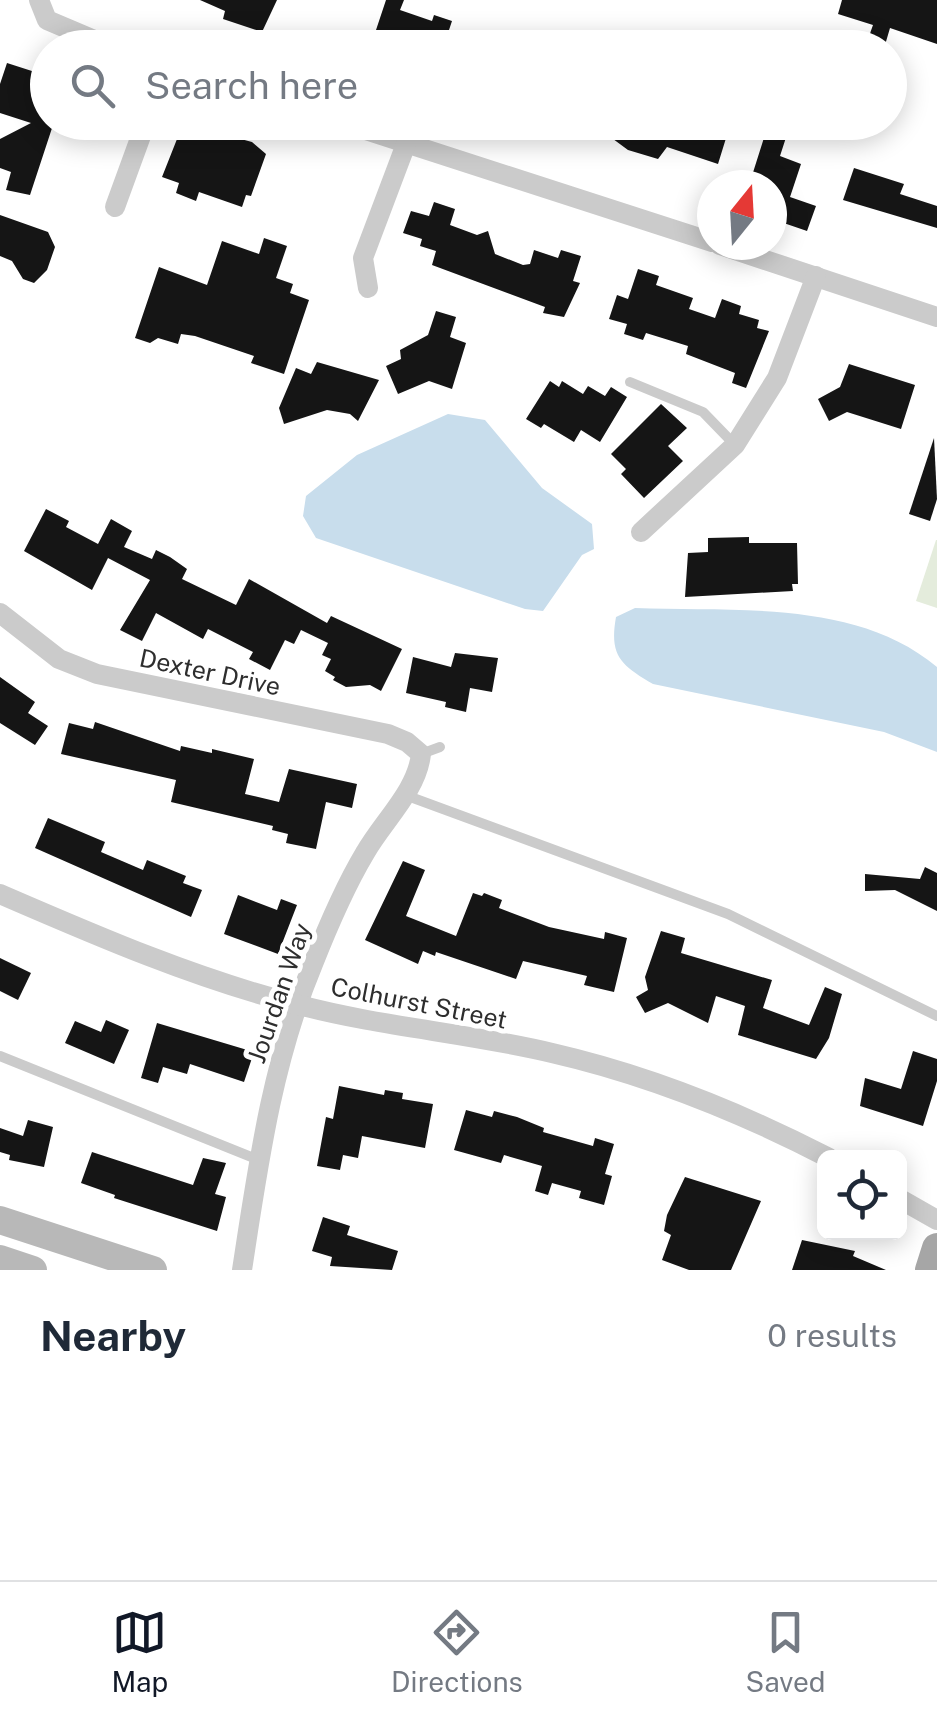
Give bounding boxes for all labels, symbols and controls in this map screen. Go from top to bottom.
search box [30,30,907,140]
icon: search [65,58,120,113]
text: Search here [145,63,358,108]
north arrow [697,170,787,260]
street label: Dexter Drive [137,642,283,702]
street label: Jourdan Way [241,919,317,1067]
street label: Colhurst Street [328,971,510,1035]
map controls [817,1150,907,1240]
button: locate [817,1150,907,1240]
text: Nearby [40,1311,186,1360]
text: 0 results [767,1317,897,1354]
tab: Map [111,1605,168,1698]
tab: Directions [391,1605,523,1698]
tab: Saved [745,1605,826,1698]

